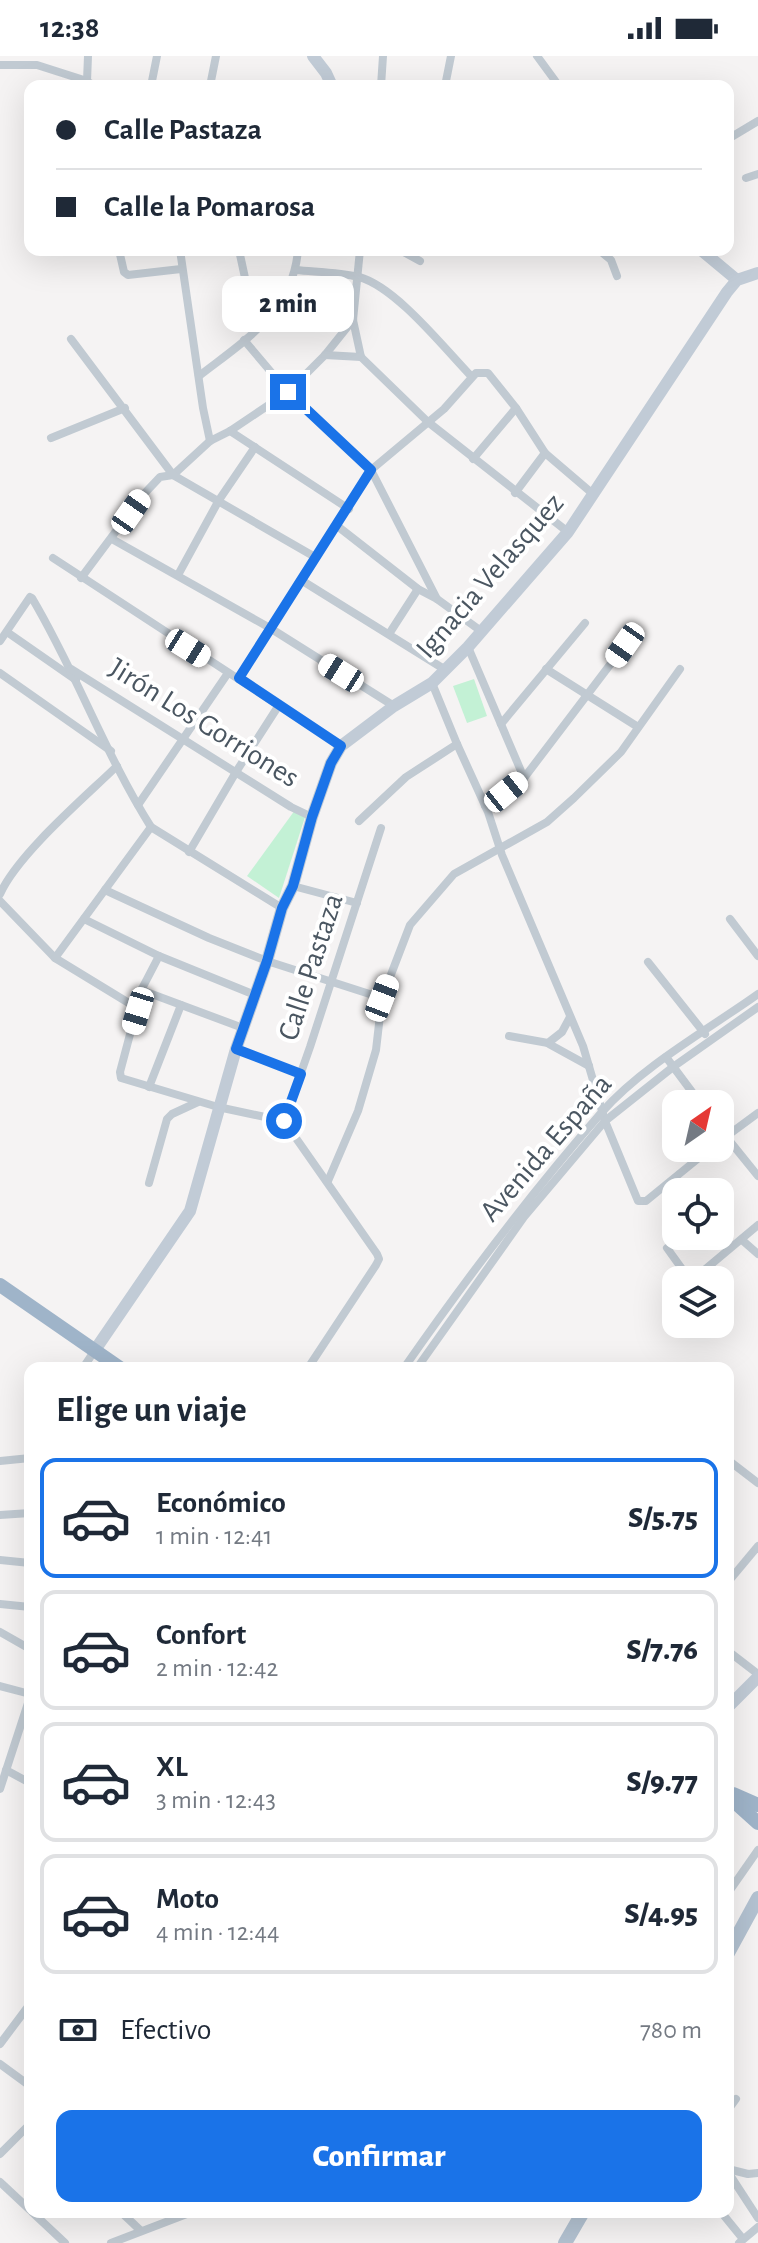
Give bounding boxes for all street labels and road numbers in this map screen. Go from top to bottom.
street label: Ignacia Velasquez [411,488,569,664]
street label: Jirón Los Gorriones [104,653,304,793]
street label: Calle Pastaza [273,890,349,1044]
street label: Avenida España [474,1069,618,1227]

